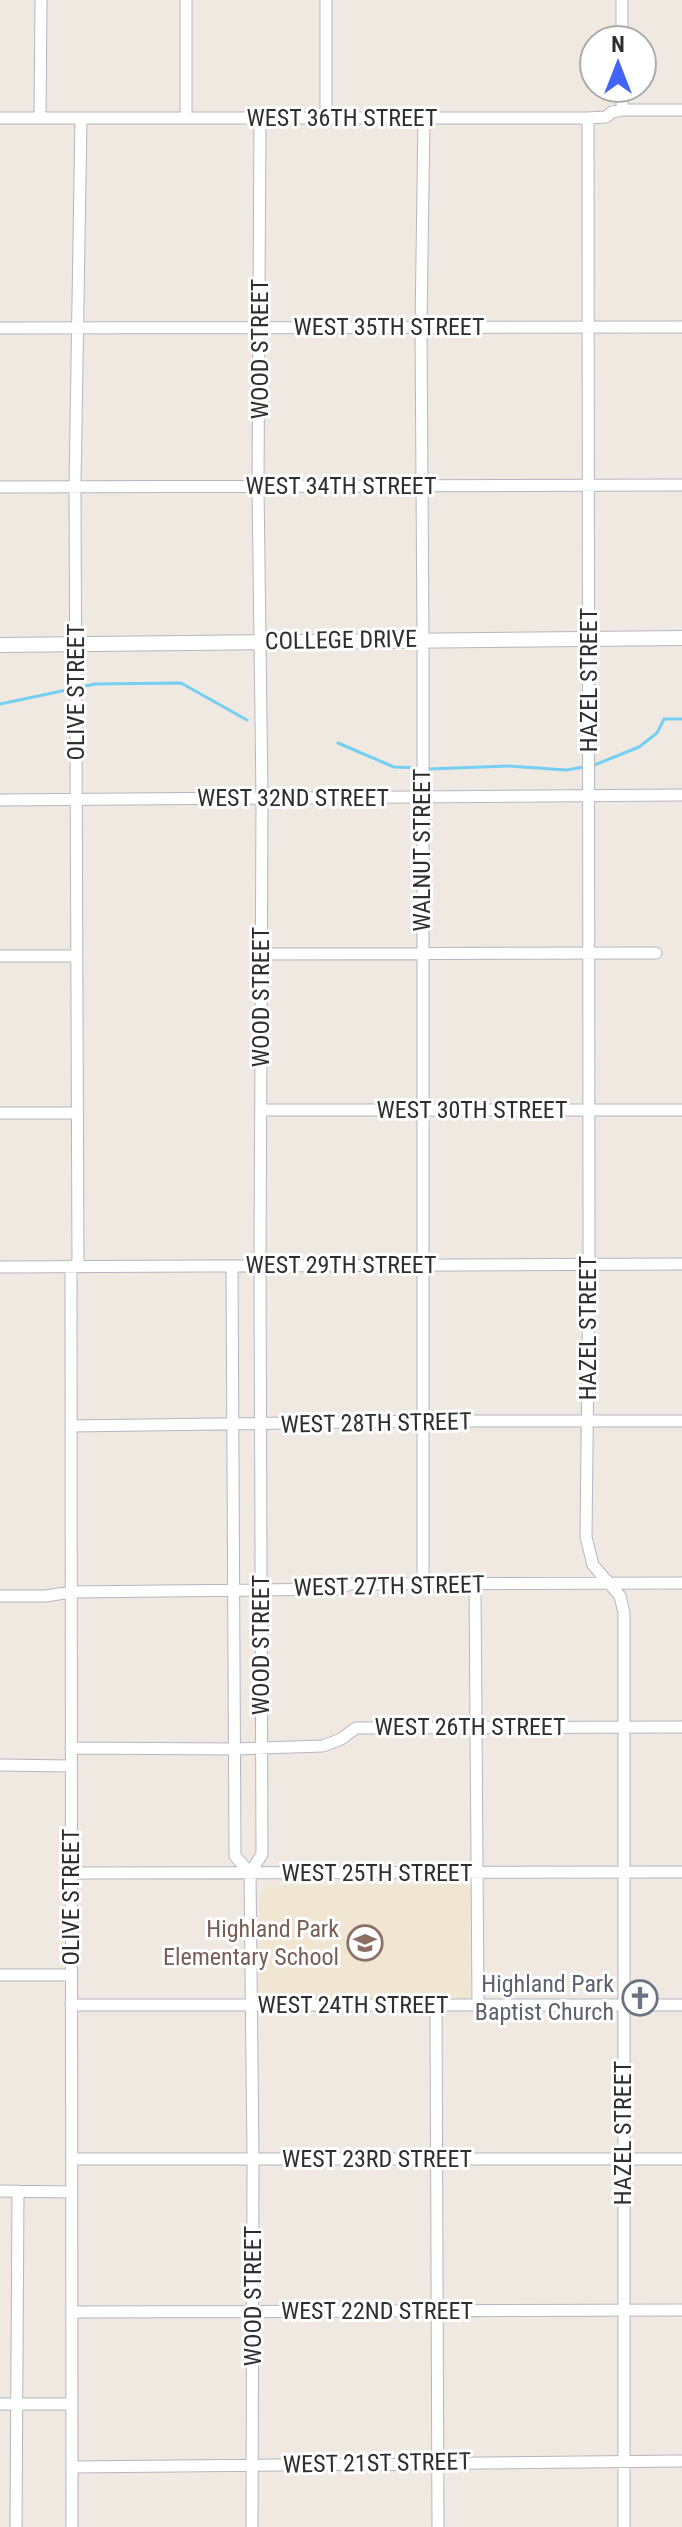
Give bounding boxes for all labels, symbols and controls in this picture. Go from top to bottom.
north arrow [578,24,658,104]
text: N [611,32,625,57]
street label: WEST 36TH STREET [246,104,438,132]
street label: WOOD STREET [246,279,274,419]
street label: WEST 35TH STREET [293,313,485,341]
street label: WEST 34TH STREET [245,472,437,500]
street label: HAZEL STREET [575,608,603,752]
street label: OLIVE STREET [62,624,90,761]
street label: COLLEGE DRIVE [265,625,417,655]
street label: WALNUT STREET [408,768,436,932]
street label: WEST 32ND STREET [197,784,389,812]
street label: WOOD STREET [247,927,275,1067]
street label: WEST 30TH STREET [376,1096,568,1124]
street label: WEST 29TH STREET [245,1251,437,1279]
street label: HAZEL STREET [574,1256,602,1400]
street label: WEST 28TH STREET [280,1407,472,1439]
street label: WEST 27TH STREET [293,1570,485,1602]
street label: WOOD STREET [247,1575,275,1715]
street label: WEST 26TH STREET [374,1713,566,1741]
street label: OLIVE STREET [57,1829,85,1966]
street label: WEST 25TH STREET [281,1859,473,1887]
place label: Highland Park Elementary School [163,1915,339,1971]
school or university icon: Highland Park Elementary School [346,1924,384,1962]
place label: Highland Park Baptist Church [475,1970,614,2026]
church icon: Highland Park Baptist Church [621,1979,659,2017]
street label: WEST 24TH STREET [257,1991,449,2019]
street label: HAZEL STREET [609,2061,637,2205]
street label: WEST 23RD STREET [282,2145,472,2173]
street label: WOOD STREET [239,2226,267,2366]
street label: WEST 22ND STREET [281,2297,473,2325]
street label: WEST 21ST STREET [283,2447,471,2479]

